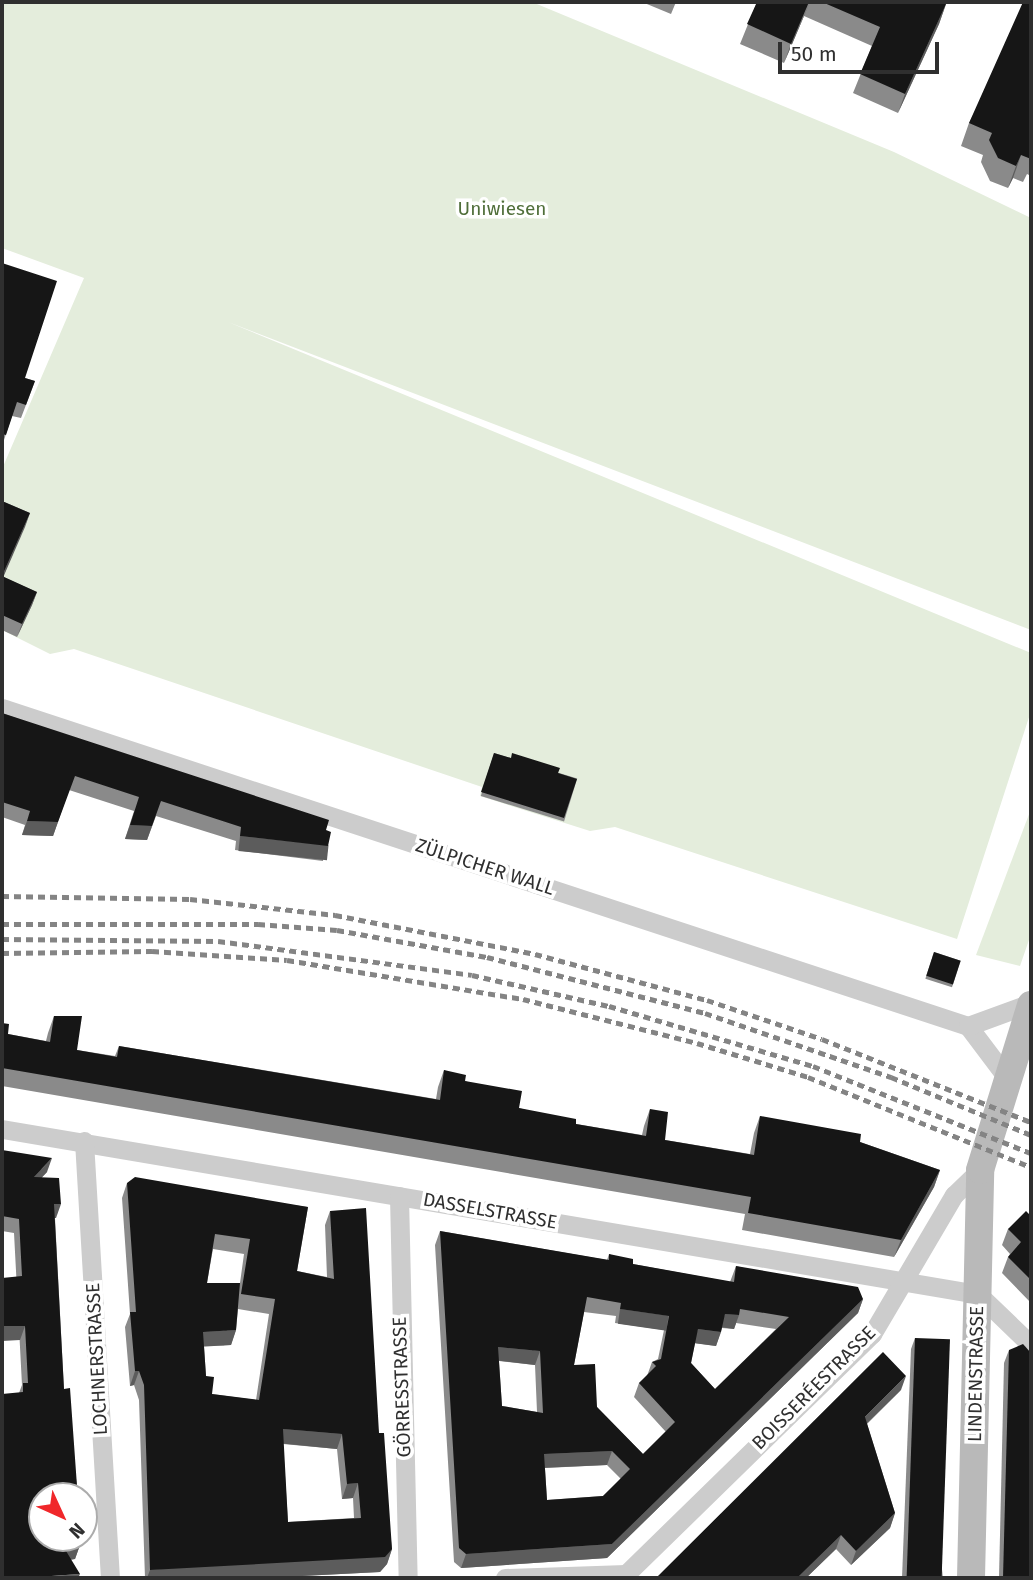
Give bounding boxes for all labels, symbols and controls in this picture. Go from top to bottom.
scale bar [781,28,942,72]
text: 50 m [791,41,837,67]
park label: Uniwiesen [458,198,546,220]
street label: ZÜLPICHER WALL [413,834,557,900]
street label: DASSELSTRASSE [421,1188,559,1234]
street label: LOCHNERSTRASSE [82,1282,112,1436]
street label: LINDENSTRASSE [963,1306,989,1442]
street label: GÖRRESSTRASSE [388,1316,416,1458]
street label: BOISSERÉESTRASSE [747,1321,881,1455]
north arrow [28,1482,98,1552]
text: N [64,1518,89,1543]

